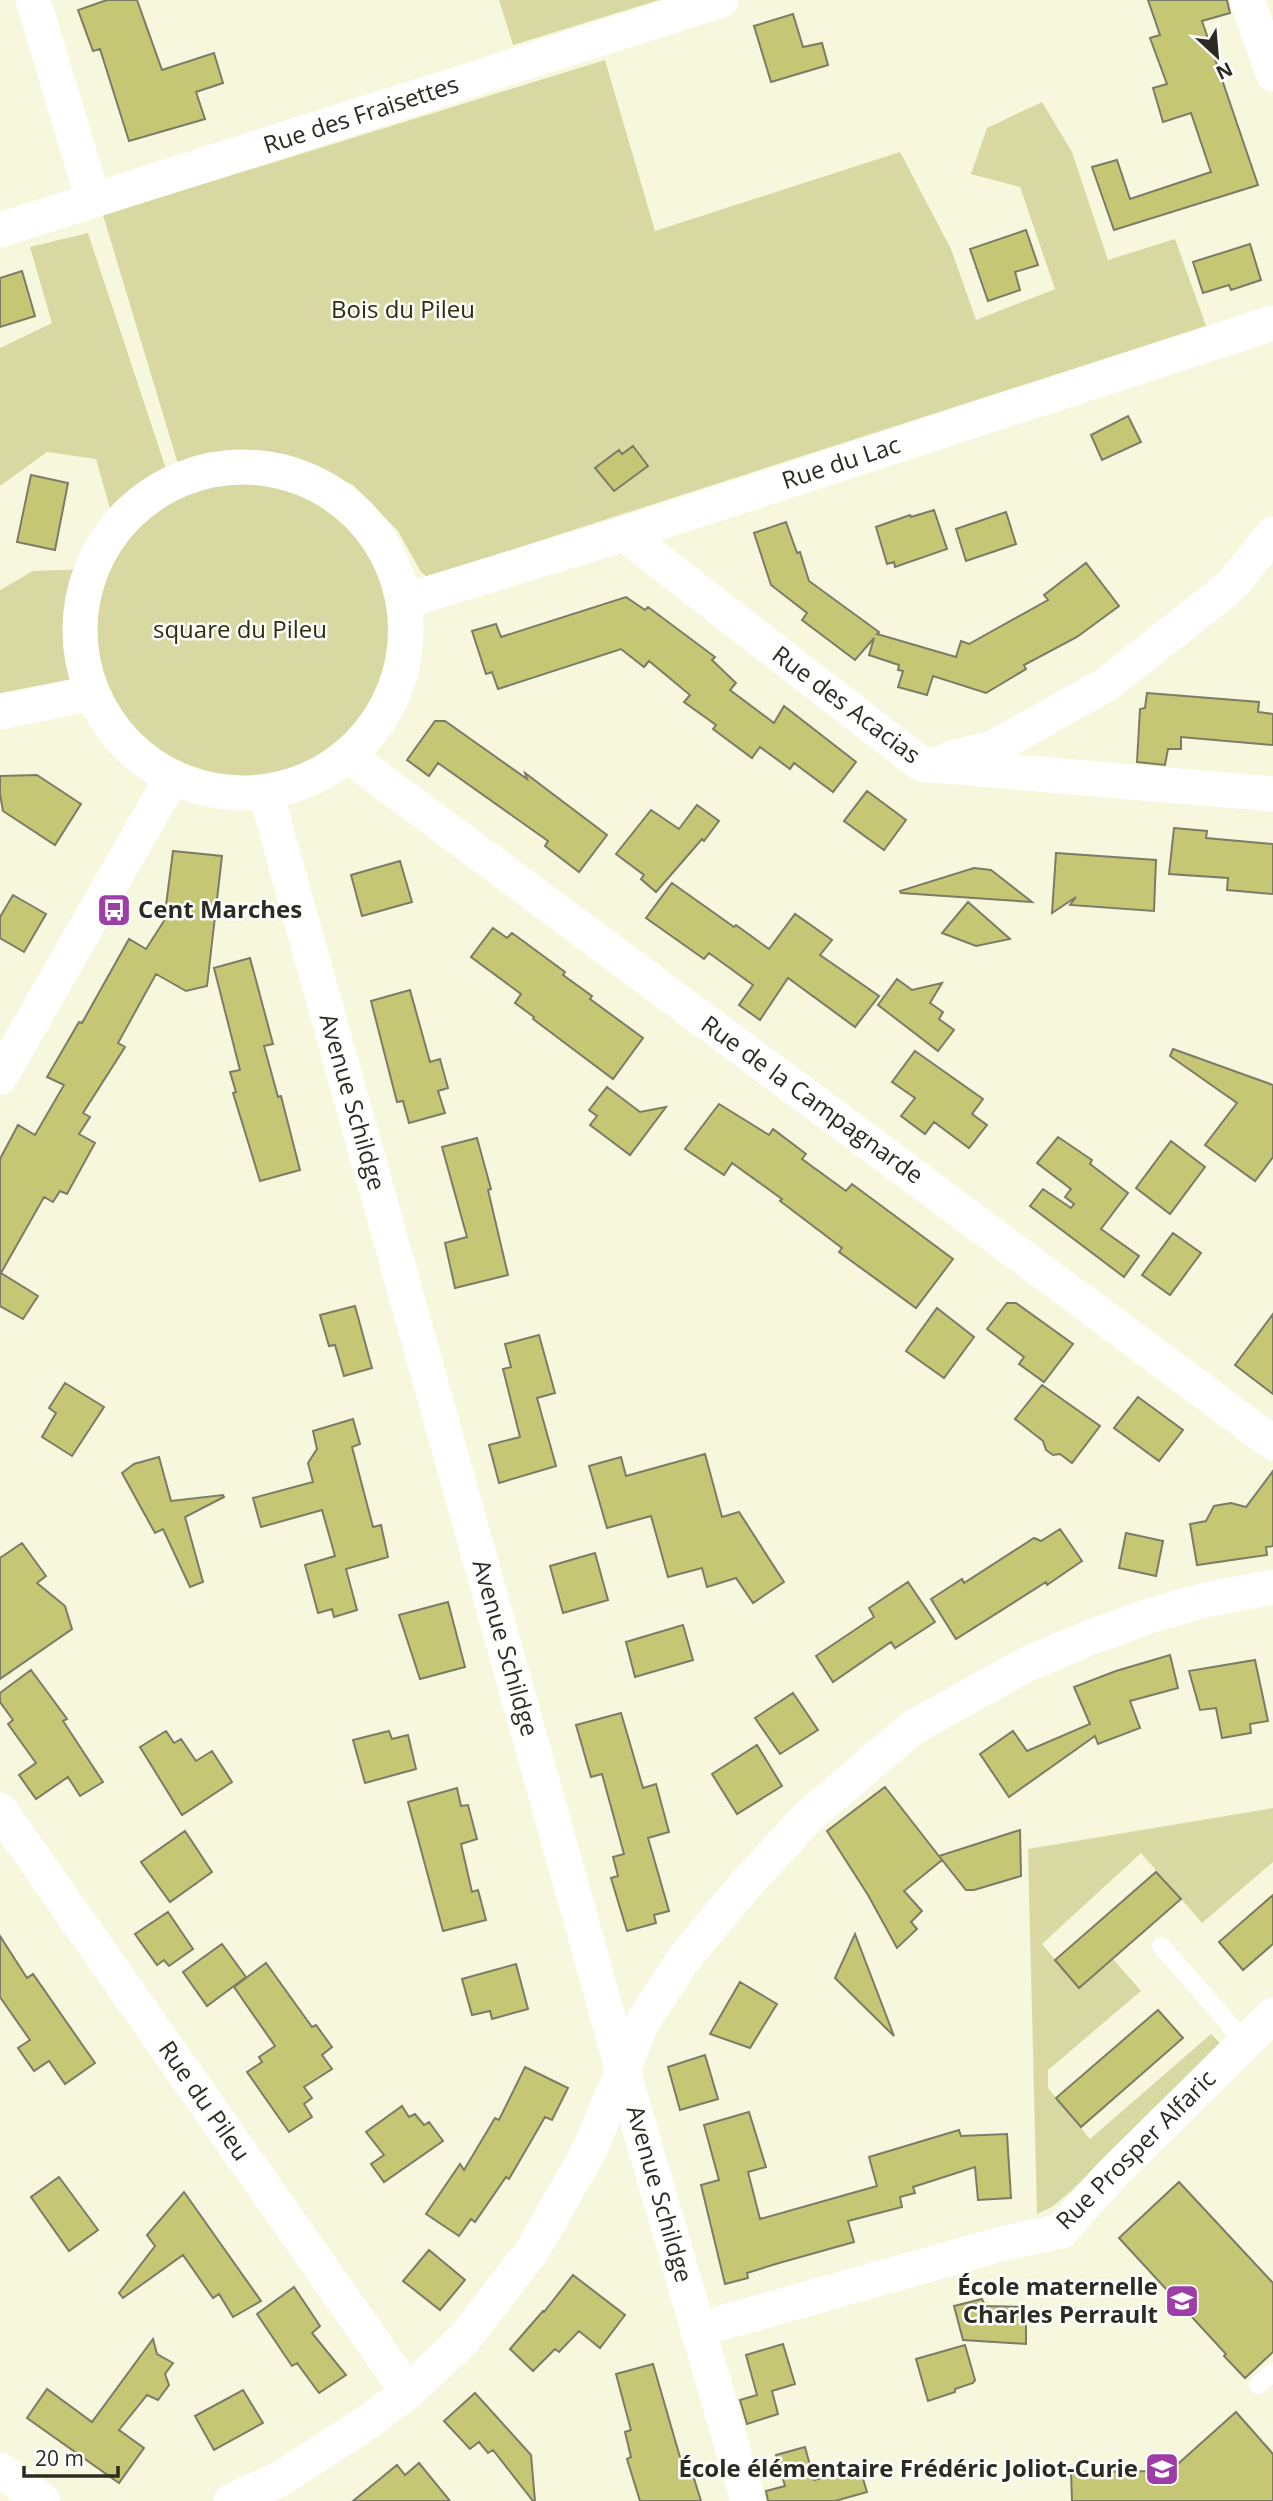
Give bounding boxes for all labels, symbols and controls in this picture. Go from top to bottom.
north arrow [1182,21,1252,91]
text: N [1212,56,1237,86]
street label: Rue des Fraisettes [259,66,462,161]
park label: Bois du Pileu [331,292,475,325]
street label: Rue du Lac [777,427,904,496]
park label: square du Pileu [153,612,327,645]
street label: Rue des Acacias [766,637,928,770]
bus stop icon: Cent Marches [95,891,133,929]
place label: Cent Marches [138,892,302,925]
street label: Rue de la Campagnarde [695,1007,931,1191]
street label: Avenue Schildge [312,1009,394,1194]
street label: Avenue Schildge [465,1555,547,1740]
street label: Rue du Pileu [152,2033,259,2167]
street label: Rue Prosper Alfaric [1048,2062,1222,2236]
street label: Avenue Schildge [619,2101,701,2286]
place label: École maternelle Charles Perrault [957,2269,1158,2330]
school or university icon: École maternelle Charles Perrault [1163,2282,1201,2320]
scale bar [24,2434,119,2478]
text: 20 m [35,2444,84,2472]
school or university icon: École élémentaire Frédéric Joliot-Curie [1143,2450,1181,2488]
place label: École élémentaire Frédéric Joliot-Curie [679,2451,1138,2484]

